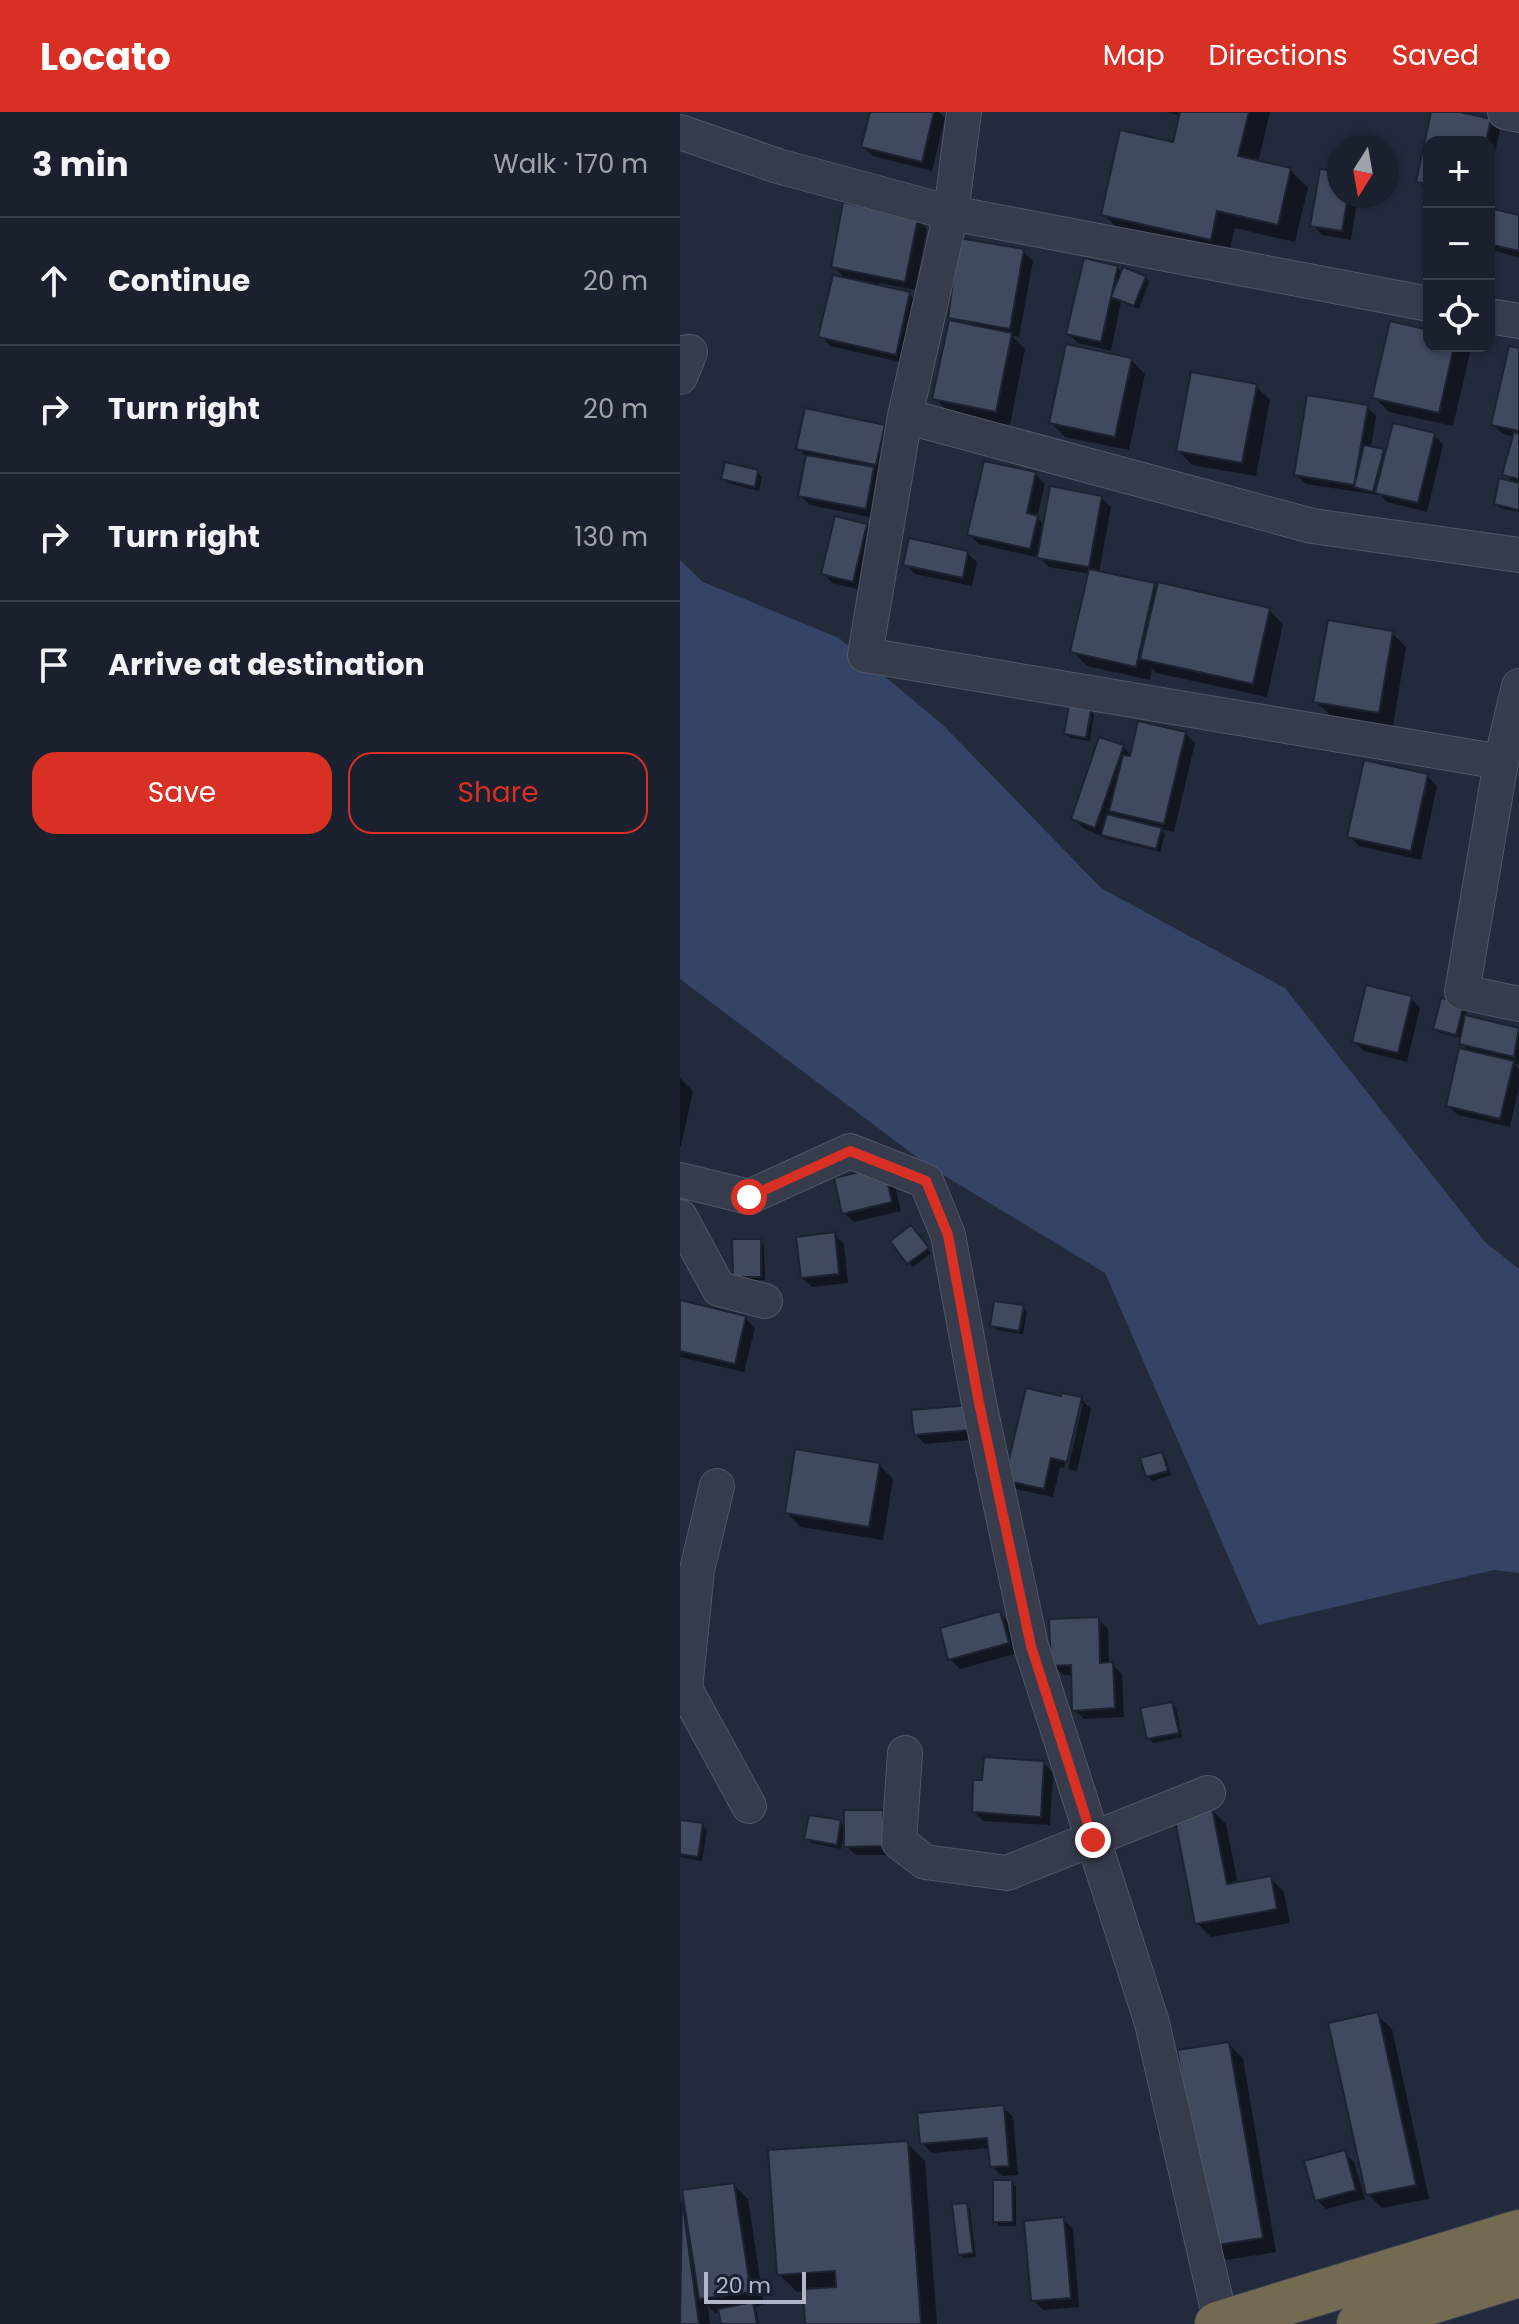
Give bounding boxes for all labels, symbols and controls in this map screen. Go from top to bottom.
text: Locato [40,30,171,83]
text: Map [1103,36,1165,75]
text: Directions [1209,36,1348,75]
text: Saved [1392,36,1479,75]
north arrow [1327,136,1399,208]
map controls [1423,136,1495,352]
button: + [1423,136,1495,208]
text: 3 min [32,140,129,188]
text: Walk · 170 m [493,146,648,182]
button: − [1423,208,1495,280]
icon: ahead [32,259,76,303]
text: Continue [108,259,250,302]
text: 20 m [583,263,648,299]
button: locate [1423,280,1495,352]
icon: right [32,387,76,431]
text: Turn right [108,387,260,430]
text: 20 m [583,391,648,427]
icon: right [32,515,76,559]
text: Turn right [108,515,260,558]
text: 130 m [574,519,648,555]
icon: arrive [32,643,76,687]
text: Arrive at destination [108,643,425,686]
button: Save [32,752,332,834]
button: Share [348,752,648,834]
route start [731,1179,767,1215]
route end [1075,1822,1111,1858]
scale bar [704,2268,806,2304]
text: 20 m [716,2270,771,2301]

